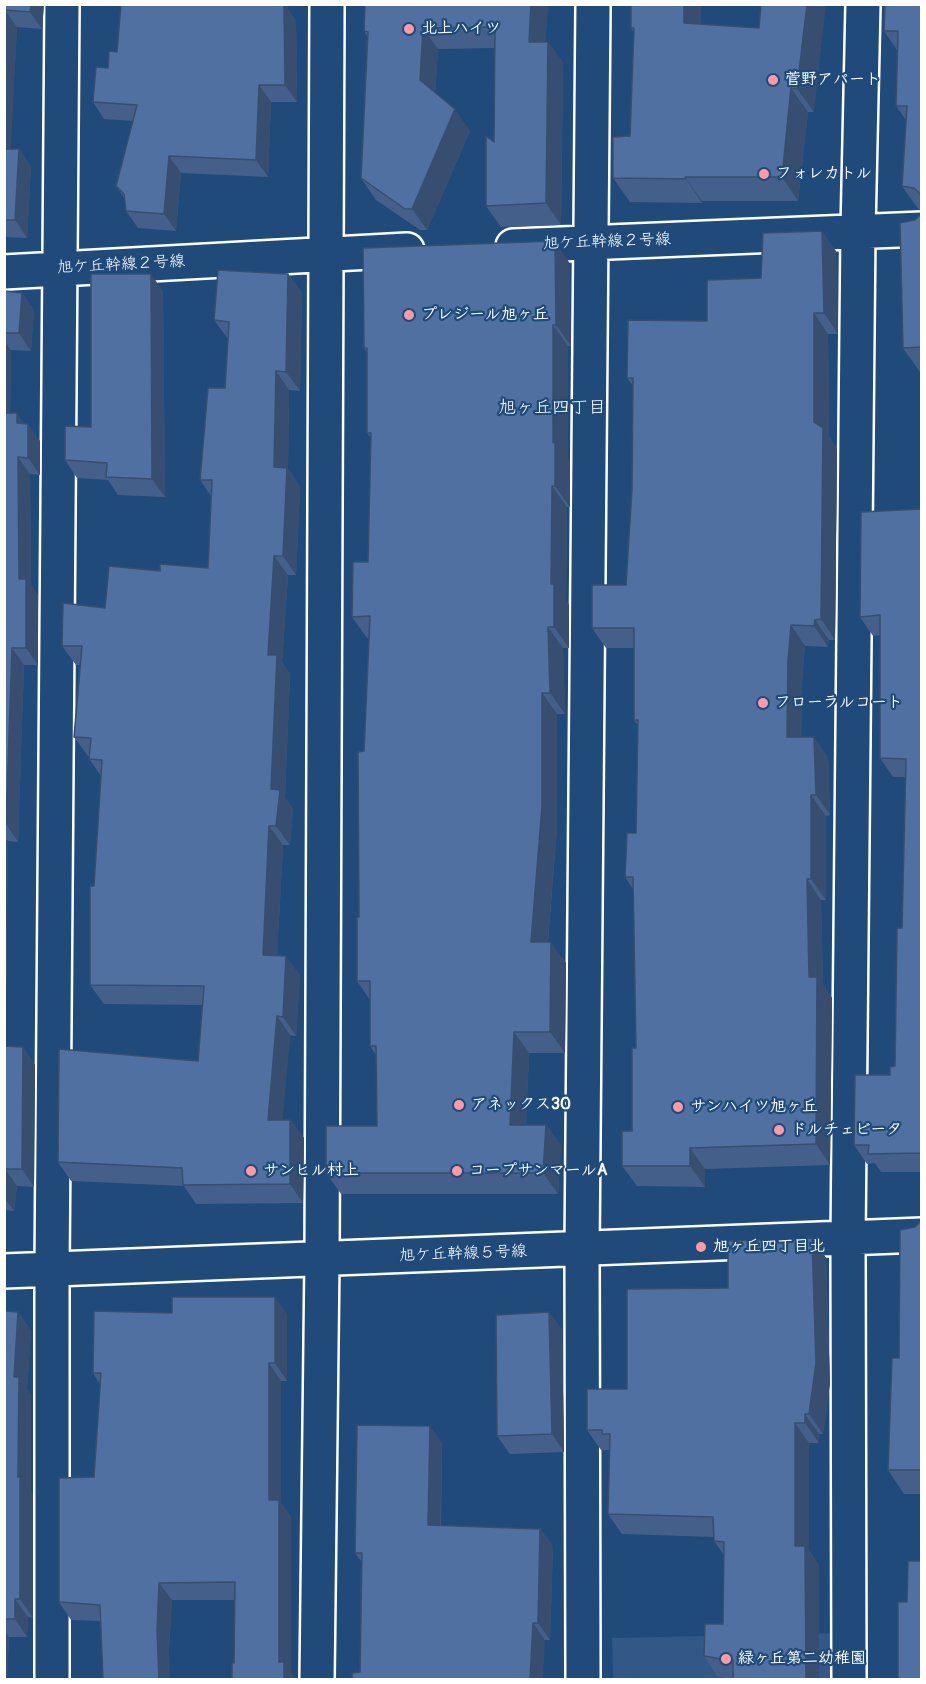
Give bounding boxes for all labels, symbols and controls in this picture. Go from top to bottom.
place label: 北上ハイツ [421,19,501,39]
marker: 北上ハイツ [402,22,416,36]
place label: 菅野アパート [785,70,881,90]
marker: 菅野アパート [766,73,780,87]
place label: フォレカトル [776,164,872,184]
marker: フォレカトル [757,167,771,181]
street label: 旭ケ丘幹線２号線 [543,230,671,254]
street label: 旭ケ丘幹線２号線 [57,252,185,278]
place label: プレジール旭ヶ丘 [421,305,549,325]
marker: プレジール旭ヶ丘 [402,308,416,322]
district label: 旭ヶ丘四丁目 [498,397,606,419]
place label: フローラルコート [775,693,903,713]
marker: フローラルコート [756,696,770,710]
place label: アネックス30 [471,1095,571,1115]
place label: サンハイツ旭ヶ丘 [690,1097,818,1117]
marker: アネックス30 [452,1098,466,1112]
marker: サンハイツ旭ヶ丘 [671,1100,685,1114]
place label: ドルチェビータ [791,1120,902,1140]
marker: ドルチェビータ [772,1123,786,1137]
place label: サンヒル村上 [263,1161,359,1181]
place label: コープサンマールA [469,1161,607,1181]
marker: サンヒル村上 [244,1164,258,1178]
marker: コープサンマールA [450,1164,464,1178]
place label: 旭ヶ丘四丁目北 [713,1237,825,1257]
marker: 旭ヶ丘四丁目北 [694,1240,708,1254]
street label: 旭ケ丘幹線５号線 [399,1242,527,1266]
place label: 緑ヶ丘第二幼稚園 [738,1649,866,1669]
marker: 緑ヶ丘第二幼稚園 [719,1652,733,1666]

